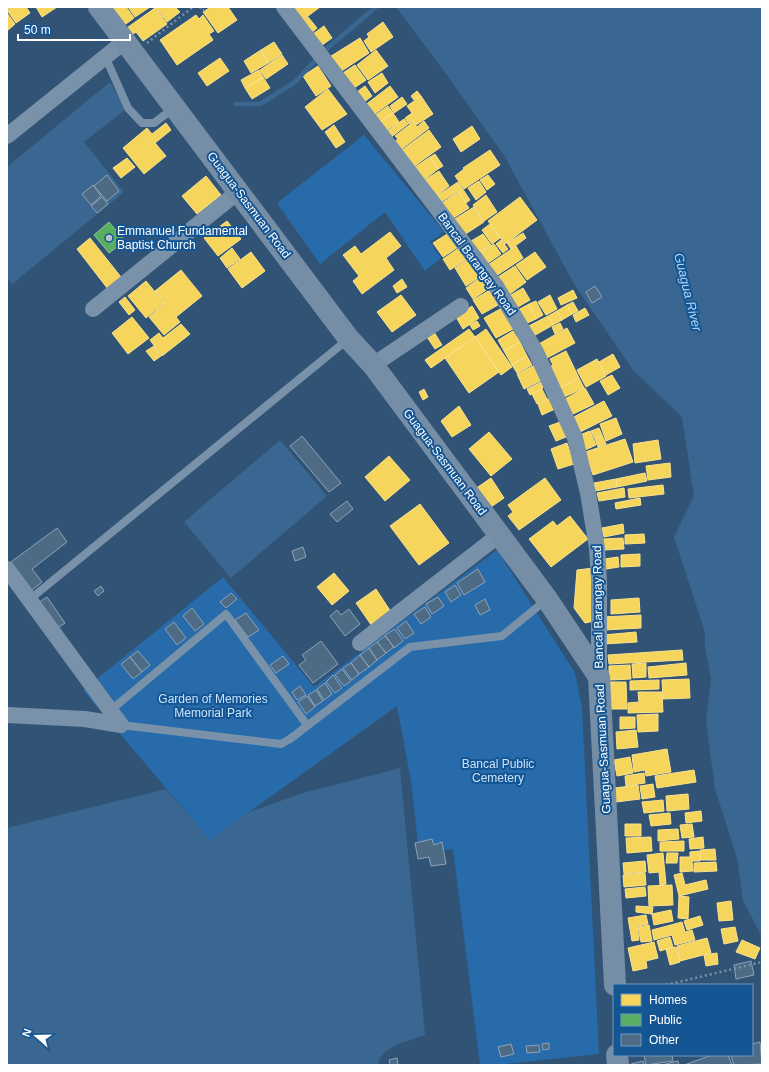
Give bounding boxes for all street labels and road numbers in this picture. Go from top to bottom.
street label: Guagua-Sasmuan Road [204,149,294,261]
street label: Bancal Barangay Road [435,210,519,318]
street label: Guagua-Sasmuan Road [400,406,490,518]
street label: Bancal Barangay Road [590,545,606,669]
street label: Guagua-Sasmuan Road [593,684,613,814]

